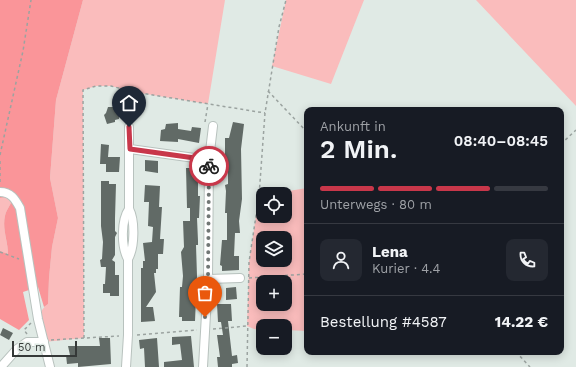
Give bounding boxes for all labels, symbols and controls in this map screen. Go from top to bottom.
pin [112,86,146,127]
icon: home [118,92,140,114]
text: Ankunft in [320,119,386,134]
text: 08:40–08:45 [454,132,548,150]
text: 2 Min. [320,134,397,164]
courier [189,146,229,186]
icon: bike [198,155,220,177]
map controls [256,187,292,355]
button: locate [256,187,292,223]
text: Unterwegs · 80 m [320,197,432,212]
button: layers [256,231,292,267]
button: person [320,239,362,281]
button: phone [506,239,548,281]
text: Lena [372,243,408,261]
text: Kurier · 4.4 [372,261,440,276]
button: + [256,275,292,311]
pin [188,276,222,317]
icon: bag [194,282,216,304]
text: Bestellung #4587 [320,313,447,331]
text: 14.22 € [495,313,548,331]
button: − [256,319,292,355]
scale bar [12,339,77,358]
text: 50 m [18,341,45,354]

